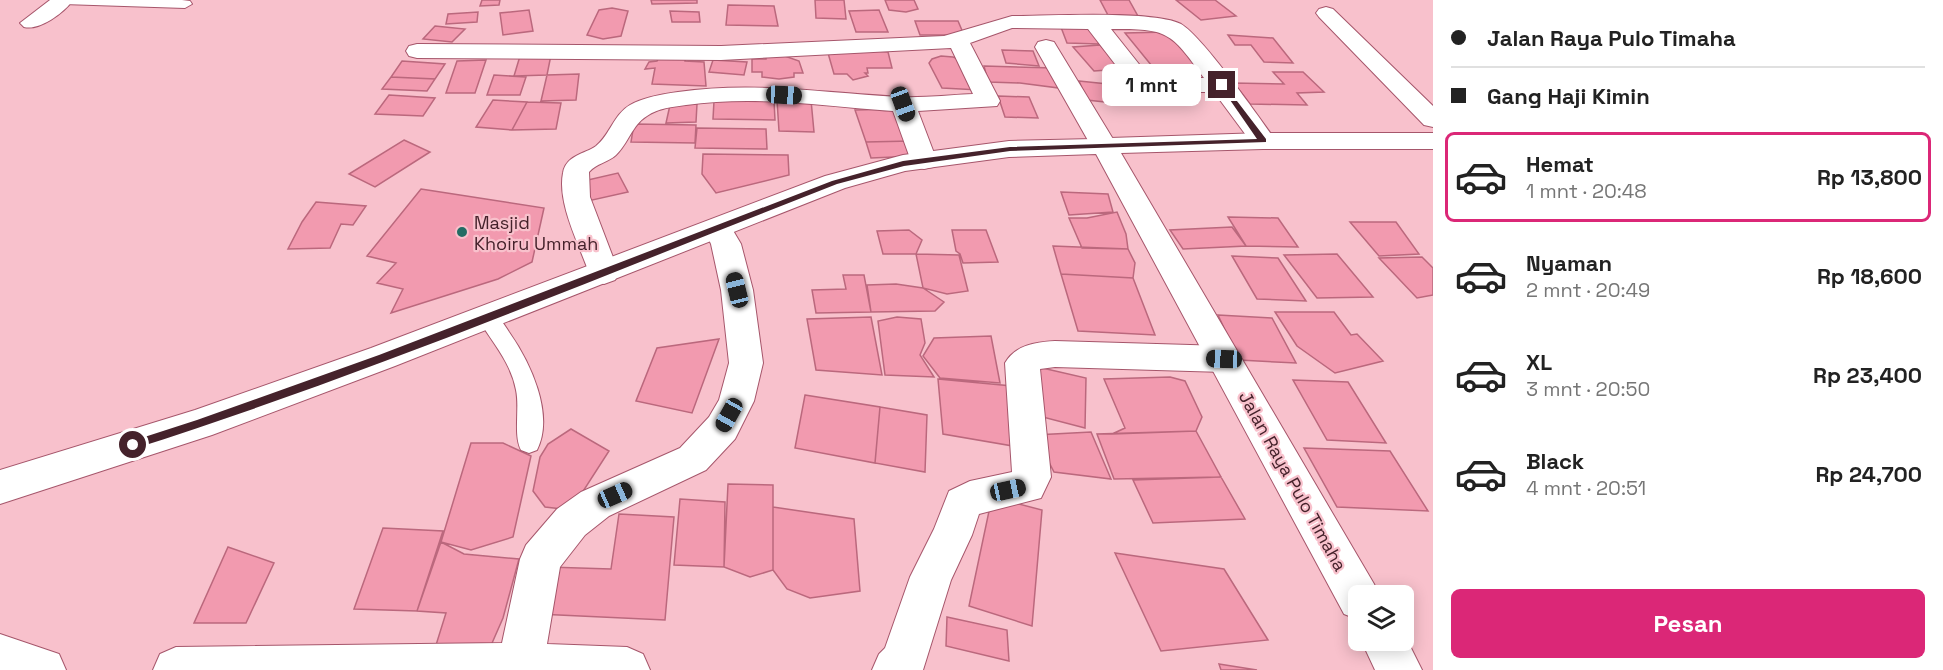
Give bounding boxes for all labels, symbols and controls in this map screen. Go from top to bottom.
text: Jalan Raya Pulo Timaha [1487,24,1736,52]
callout: 1 mnt [1102,64,1201,106]
route end [1208,71,1235,98]
text: 1 mnt [1125,72,1178,98]
text: Gang Haji Kimin [1487,82,1650,110]
car [888,84,918,124]
car [766,85,802,105]
icon: car [1454,150,1508,204]
text: Hemat [1526,150,1594,178]
text: Rp 13,800 [1817,163,1922,191]
text: 1 mnt · 20:48 [1526,178,1647,204]
place label: Masjid Khoiru Ummah [474,211,598,255]
marker: Masjid Khoiru Ummah [455,225,469,239]
icon: car [1454,249,1508,303]
text: Nyaman [1526,249,1612,277]
text: Rp 18,600 [1817,262,1922,290]
car [724,270,750,310]
text: 2 mnt · 20:49 [1526,277,1650,303]
icon: car [1454,348,1508,402]
text: XL [1526,348,1552,376]
car [1206,349,1242,369]
text: Rp 23,400 [1813,361,1922,389]
text: 3 mnt · 20:50 [1526,376,1650,402]
street label: Jalan Raya Pulo Timaha [1234,387,1352,575]
car [712,395,746,435]
route start [119,431,146,458]
icon: car [1454,447,1508,501]
text: Black [1526,447,1584,475]
text: Rp 24,700 [1815,460,1922,488]
text: 4 mnt · 20:51 [1526,475,1646,501]
car [989,477,1027,503]
car [595,479,635,511]
map controls [1348,585,1414,651]
button: layers [1348,585,1414,651]
button: Pesan [1451,589,1925,658]

